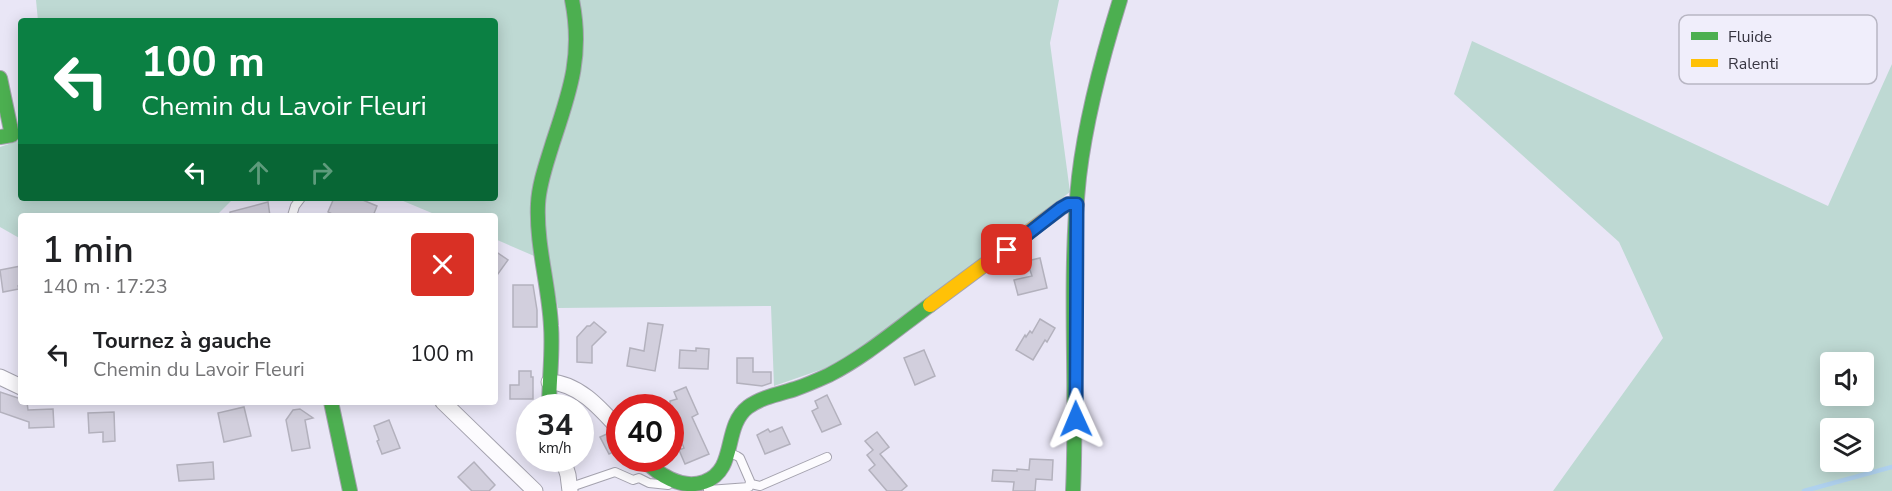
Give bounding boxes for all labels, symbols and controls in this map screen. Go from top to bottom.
legend [1679,15,1877,84]
text: Fluide [1728,26,1772,48]
text: 100 m [141,34,265,91]
icon: left [42,42,120,120]
text: Ralenti [1728,53,1779,75]
text: Chemin du Lavoir Fleuri [141,88,427,125]
icon: left [179,156,212,189]
icon: ahead [242,156,275,189]
icon: right [305,156,338,189]
pin [981,224,1032,275]
text: 1 min [42,226,134,275]
button: close [411,233,474,296]
icon: arrive [990,233,1023,266]
text: 140 m · 17:23 [42,273,168,300]
text: Tournez à gauche [93,326,271,356]
icon: left [42,338,75,371]
text: 100 m [410,339,474,369]
map controls [1820,352,1874,472]
button: sound [1820,352,1874,406]
text: Chemin du Lavoir Fleuri [93,356,305,383]
position arrow [1044,387,1108,451]
speed limit sign: 40 [606,394,684,472]
text: 34 [537,405,573,446]
button: layers [1820,418,1874,472]
text: km/h [538,438,572,458]

